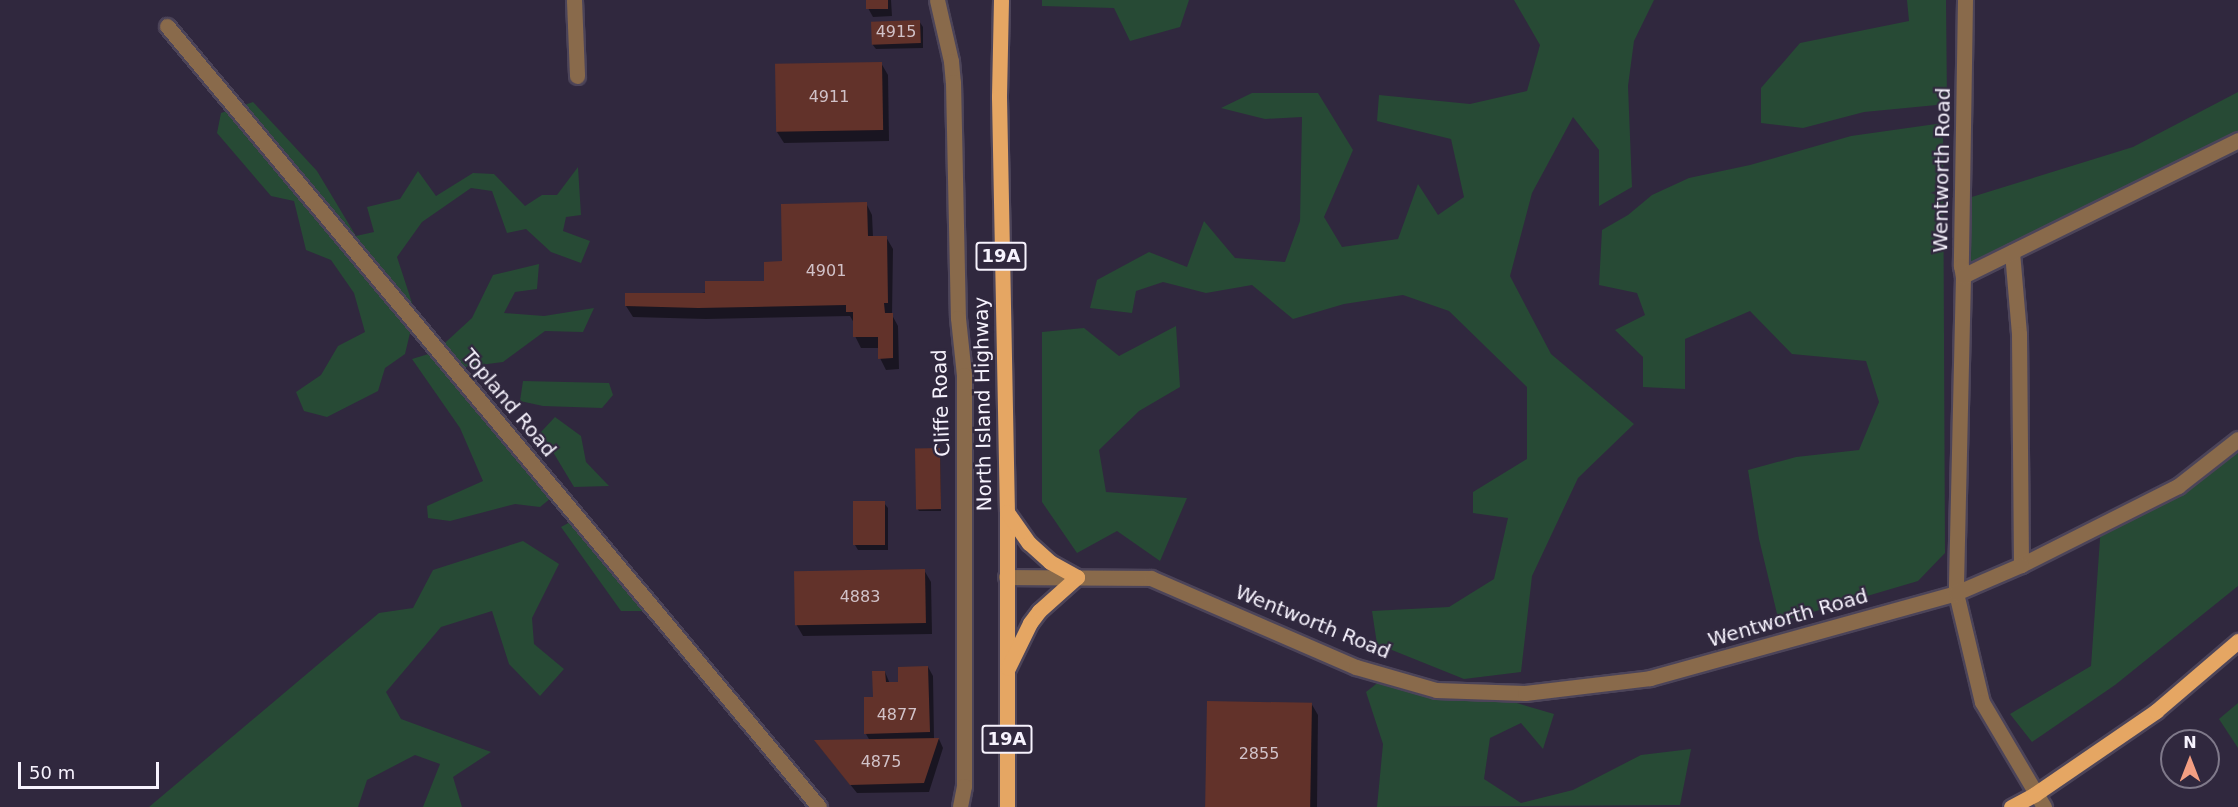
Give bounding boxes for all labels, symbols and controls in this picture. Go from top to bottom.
house number: 4915 [876,22,916,42]
house number: 4911 [809,87,849,107]
street label: Wentworth Road [1929,87,1955,253]
road number: 19A [976,241,1026,271]
house number: 4901 [806,261,846,281]
street label: North Island Highway [969,297,997,511]
street label: Topland Road [457,344,561,462]
street label: Cliffe Road [927,349,955,457]
street label: Wentworth Road [1232,580,1394,664]
street label: Wentworth Road [1705,584,1871,652]
house number: 4883 [840,587,880,607]
house number: 4877 [877,705,917,725]
road number: 19A [982,724,1032,754]
north arrow [2160,729,2220,789]
text: N [2183,733,2197,752]
house number: 2855 [1239,744,1279,764]
scale bar [21,750,162,788]
house number: 4875 [861,752,901,772]
text: 50 m [29,762,75,783]

